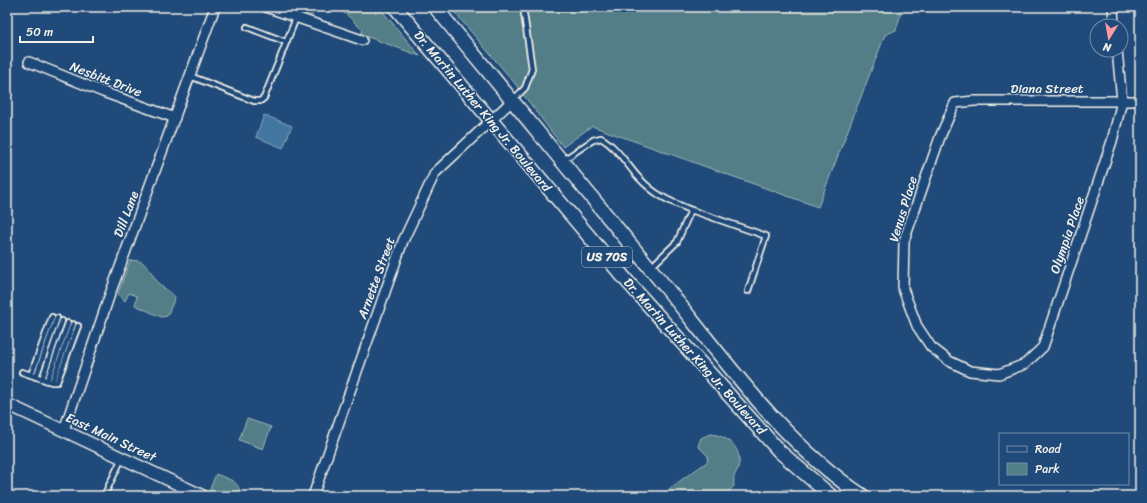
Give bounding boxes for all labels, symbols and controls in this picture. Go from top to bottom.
scale bar [20,18,93,44]
north arrow [1089,18,1129,58]
text: 50 m [26,21,53,43]
street label: Dr. Martin Luther King Jr. Boulevard [408,25,558,198]
text: N [1101,37,1114,58]
street label: Nesbitt Drive [67,55,146,103]
street label: Diana Street [1010,77,1084,100]
street label: Venus Place [882,173,924,245]
street label: Dill Lane [107,187,145,241]
street label: Olympia Place [1043,193,1091,277]
street label: Arnette Street [350,234,402,323]
road number: US 70S [582,247,632,267]
street label: Dr. Martin Luther King Jr. Boulevard [618,272,773,441]
street label: East Main Street [62,406,161,468]
legend [999,433,1129,485]
text: Road [1035,438,1062,460]
text: Park [1035,458,1060,480]

